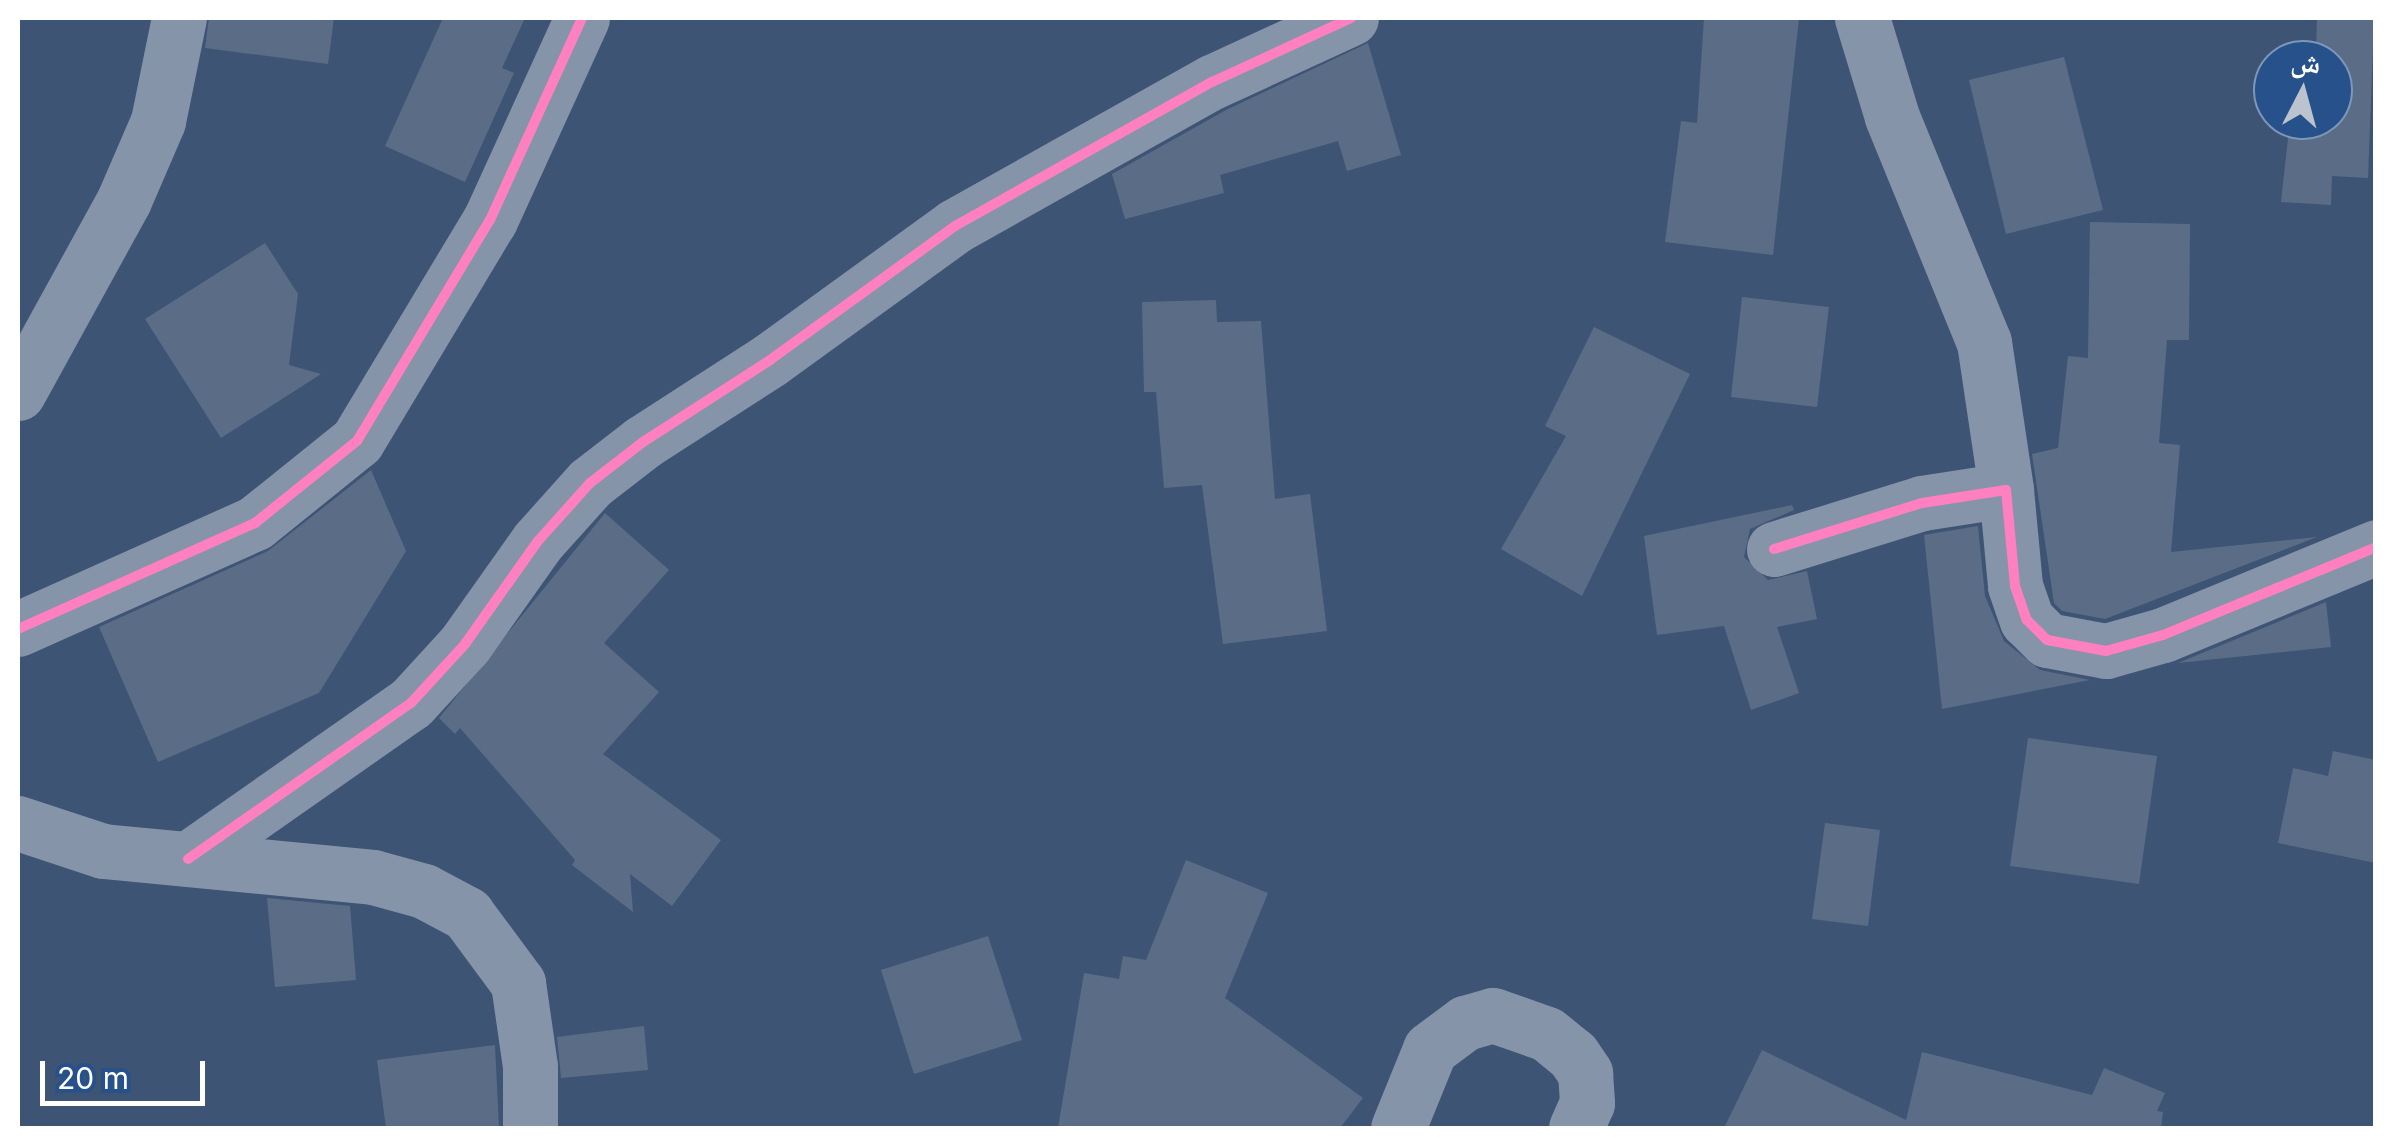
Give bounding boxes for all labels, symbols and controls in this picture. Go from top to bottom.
north arrow [2253,40,2353,140]
text: ش [2289,44,2322,81]
scale bar [45,1041,210,1103]
text: 20 m [57,1060,129,1096]

